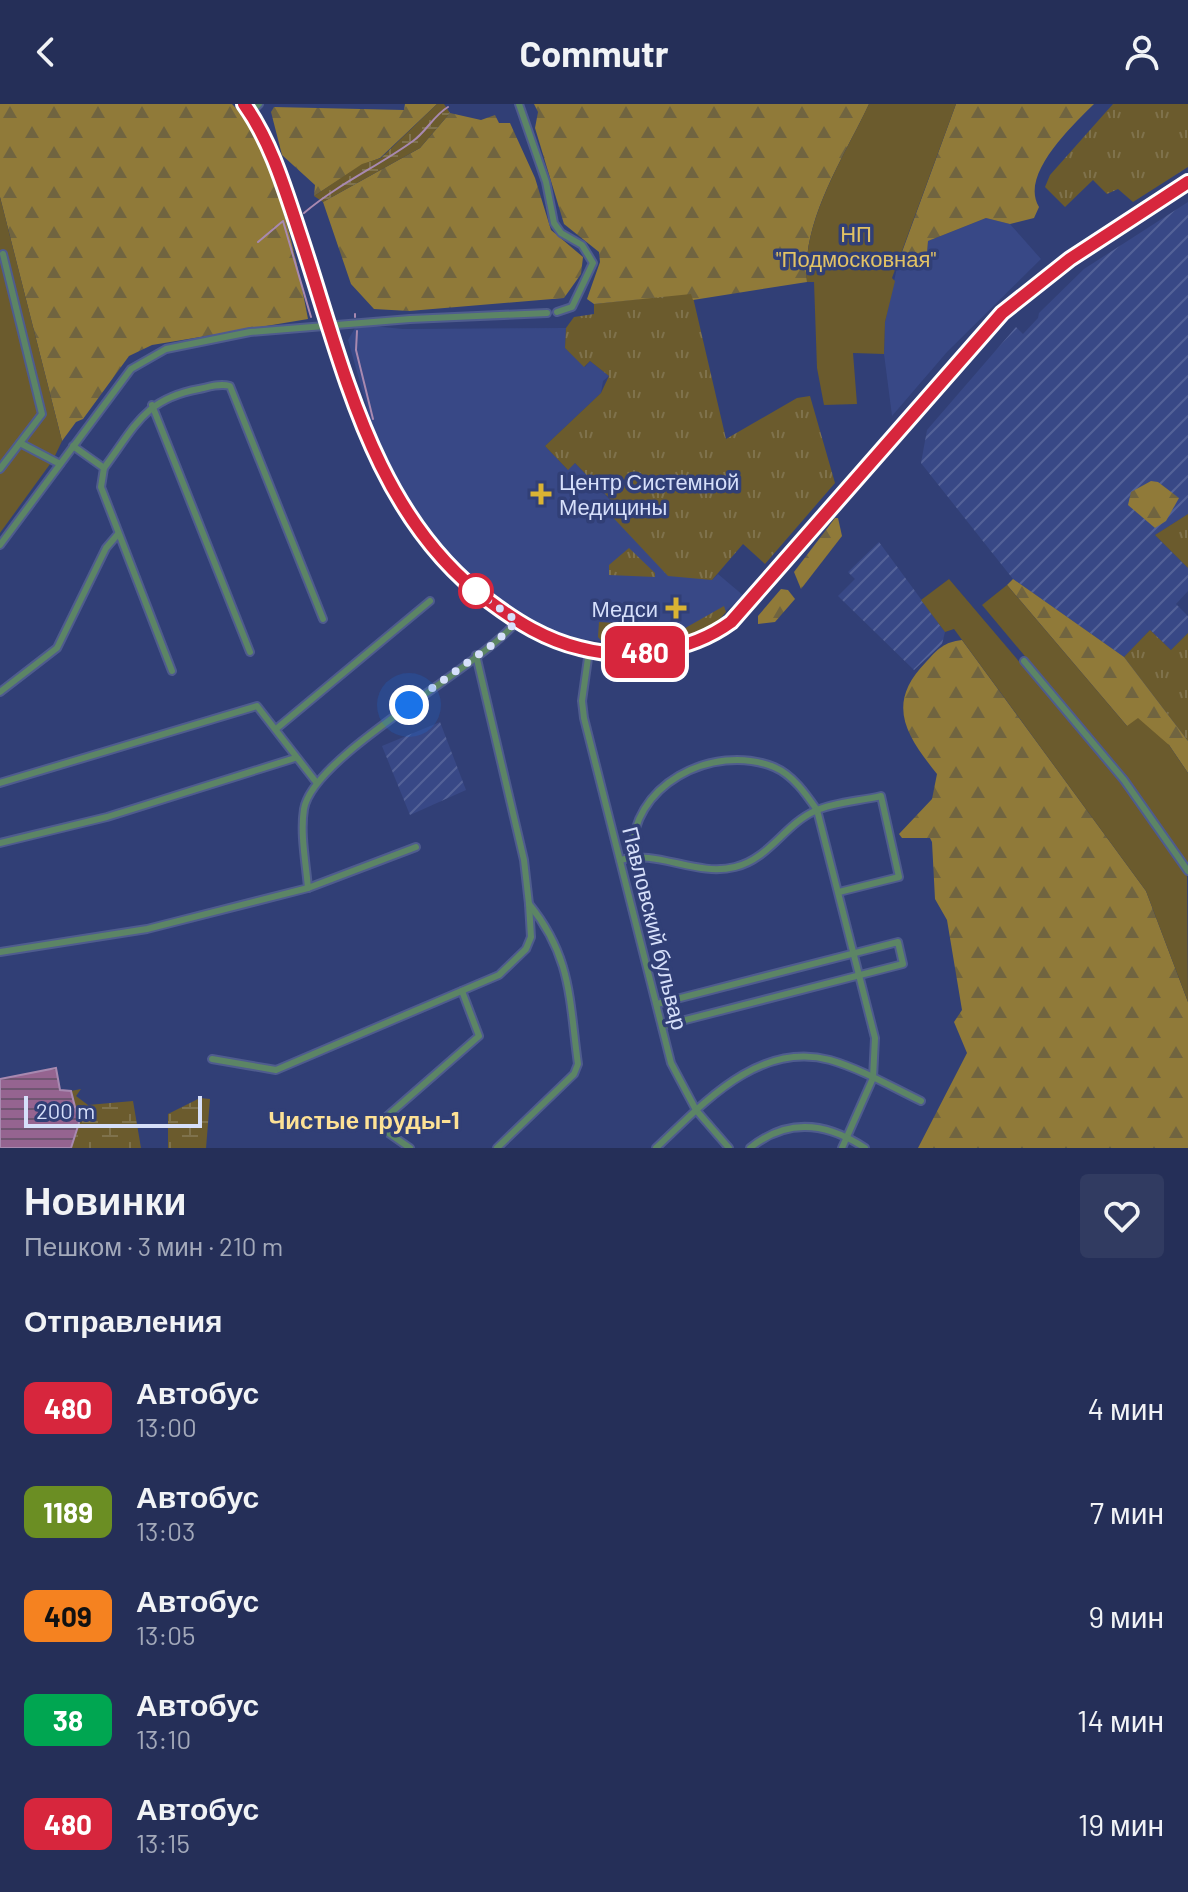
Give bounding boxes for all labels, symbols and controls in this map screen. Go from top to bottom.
icon: back [24,30,68,74]
icon: person [1120,30,1164,74]
text: Commutr [519,31,669,74]
park label: НП "Подмосковная" [776,220,936,272]
place label: Центр Системной Медицины [559,468,739,520]
marker: Центр Системной Медицины [530,483,552,505]
unlabelled marker [459,574,493,608]
place label: Медси [592,595,658,622]
marker: Медси [665,597,687,619]
line badge: 480 [599,626,691,678]
text: 480 [621,635,669,669]
your location [389,685,429,725]
street label: Павловский бульвар [617,824,694,1033]
scale bar [24,1092,202,1128]
text: 200 m [36,1097,95,1123]
district label: Чистые пруды-1 [269,1105,460,1134]
button: heart [1080,1174,1164,1258]
text: Новинки [24,1177,187,1223]
text: Пешком · 3 мин · 210 m [24,1230,283,1261]
text: Отправления [24,1302,223,1338]
text: Автобус [136,1374,259,1410]
text: 4 мин [1088,1390,1164,1426]
text: 480 [44,1391,92,1425]
text: 13:00 [136,1411,197,1442]
text: Автобус [136,1478,259,1514]
text: 7 мин [1090,1494,1164,1530]
text: 1189 [43,1495,93,1529]
text: 13:03 [136,1515,195,1546]
text: Автобус [136,1582,259,1618]
text: 9 мин [1088,1598,1164,1634]
text: 409 [44,1599,92,1633]
text: 13:05 [136,1619,195,1650]
text: Автобус [136,1686,259,1722]
text: 14 мин [1077,1702,1164,1738]
text: 38 [53,1703,83,1737]
text: 13:10 [136,1723,191,1754]
text: Автобус [136,1790,259,1826]
text: 19 мин [1078,1806,1164,1842]
text: 480 [44,1807,92,1841]
text: 13:15 [136,1827,190,1858]

